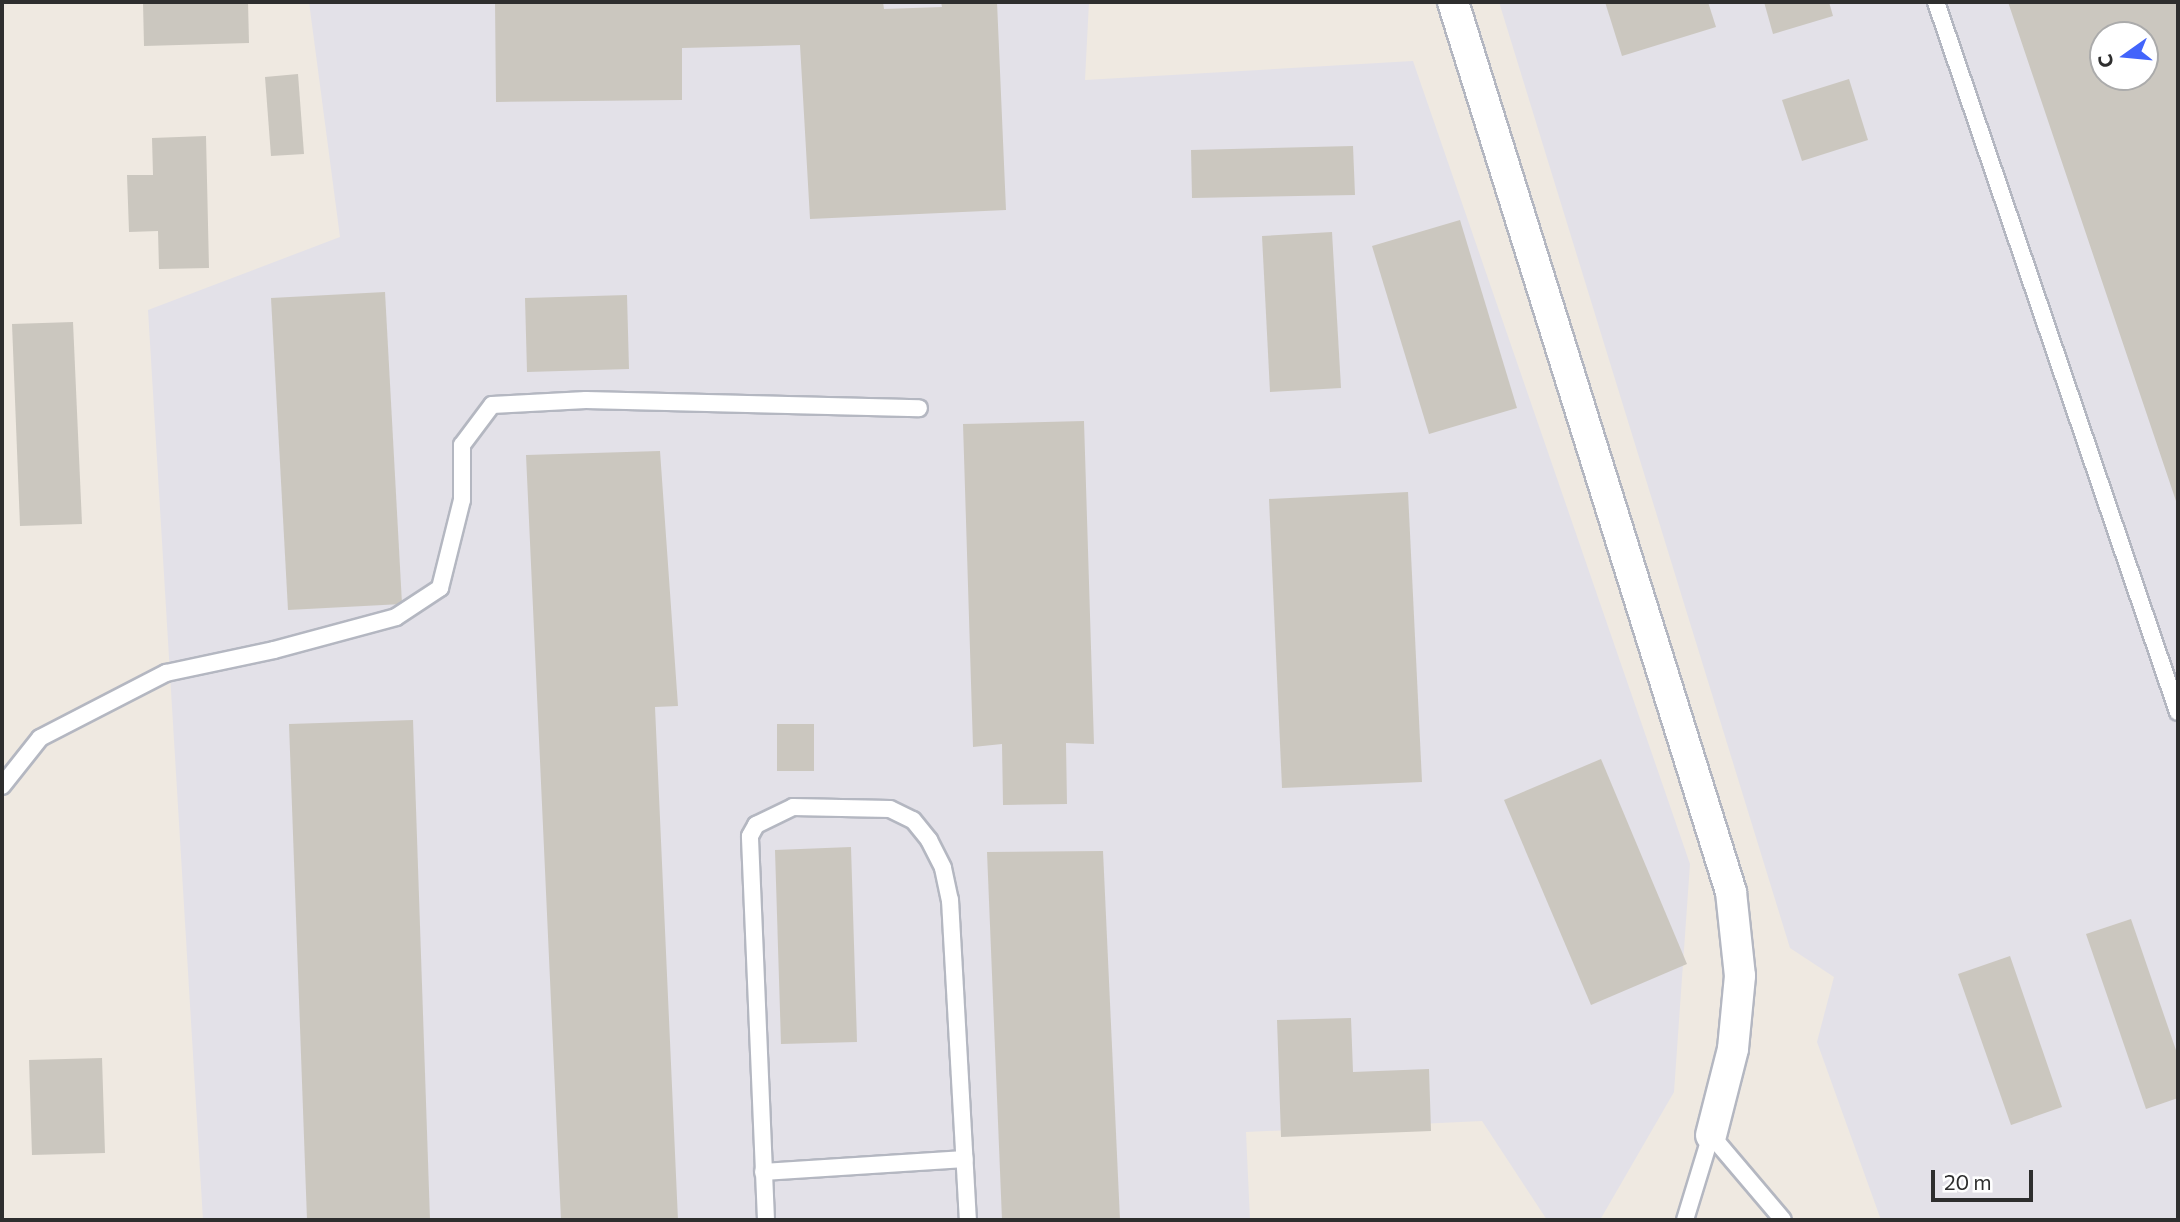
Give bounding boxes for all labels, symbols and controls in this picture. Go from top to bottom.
north arrow [2089,21,2159,91]
text: С [2092,52,2118,70]
scale bar [1935,1156,2036,1200]
text: 20 m [1944,1169,1992,1194]

